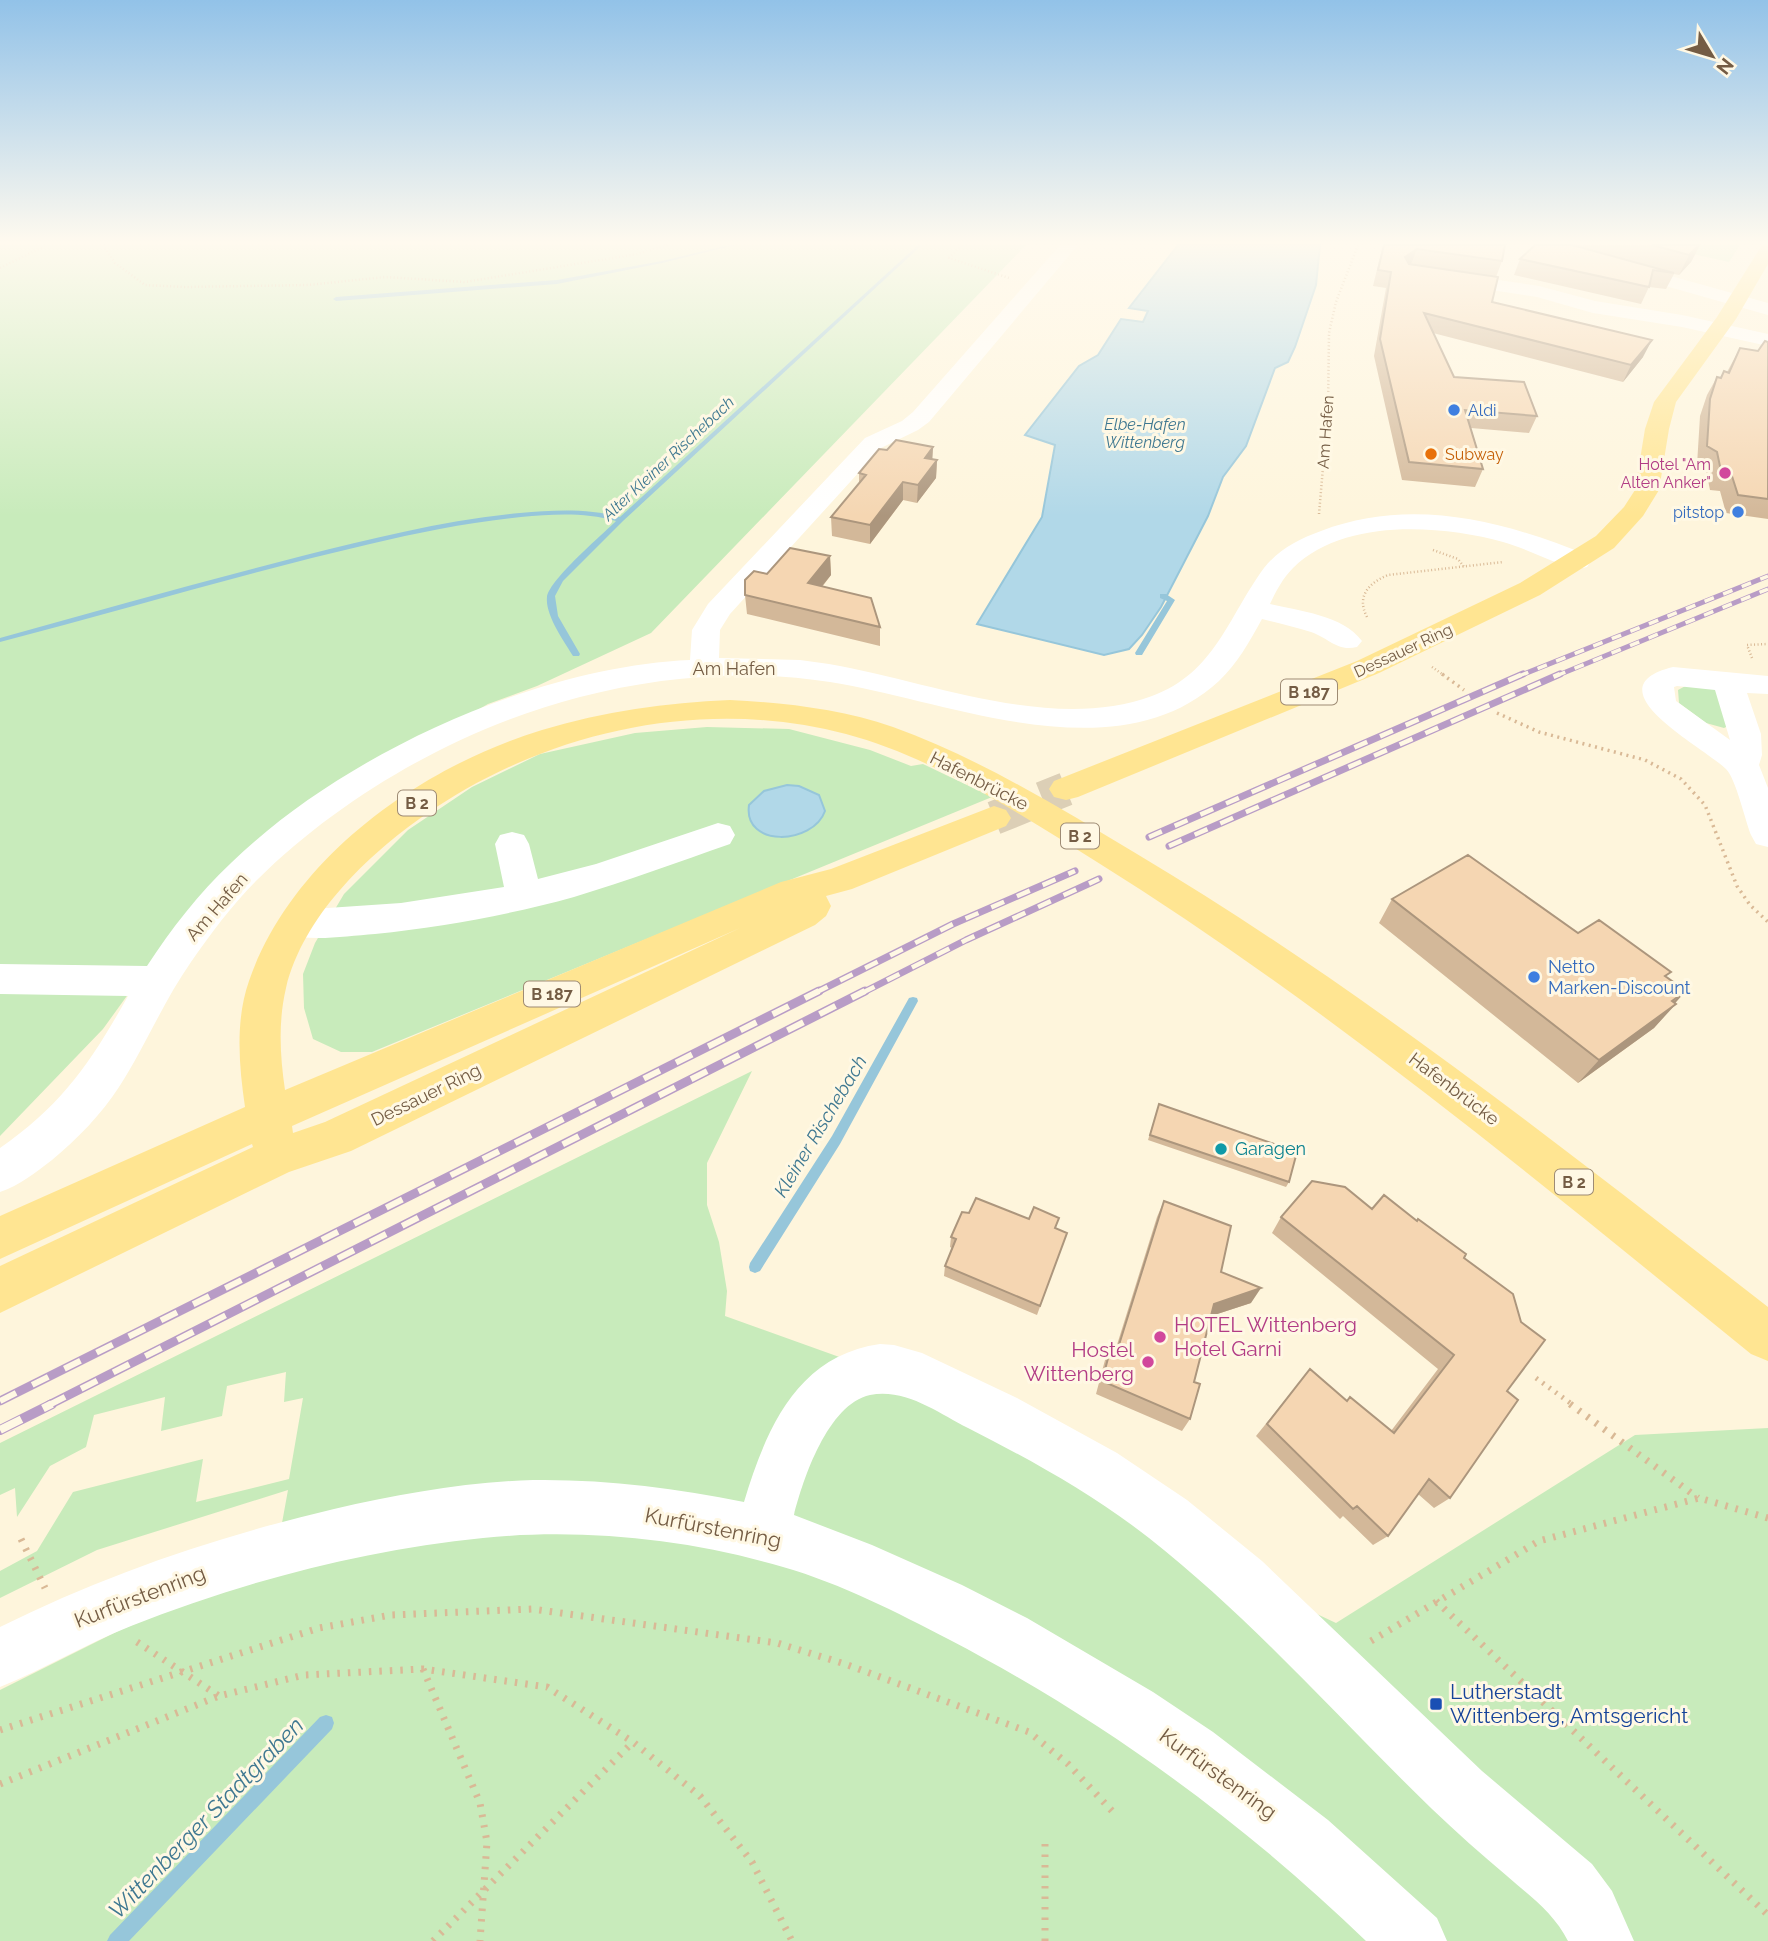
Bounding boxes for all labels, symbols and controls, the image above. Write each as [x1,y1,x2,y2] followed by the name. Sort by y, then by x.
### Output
[1677,21,1747,91] north arrow
[1712,54,1739,79] text: N
[598,392,738,525] water label: Alter Kleiner Rischebach
[1313,395,1338,469] street label: Am Hafen
[1468,401,1497,420] place label: Aldi
[1446,402,1462,418] marker: Aldi
[1104,415,1186,452] water label: Elbe-Hafen Wittenberg
[1445,445,1504,464] place label: Subway
[1423,446,1439,462] marker: Subway
[1620,455,1711,492] place label: Hotel "Am Alten Anker"
[1717,465,1733,481] marker: Hotel "Am Alten Anker"
[1673,503,1724,522] place label: pitstop
[1730,504,1746,520] marker: pitstop
[1351,619,1455,682] street label: Dessauer Ring
[693,658,775,679] street label: Am Hafen
[1281,680,1337,705] road number: B 187
[927,747,1032,814] street label: Hafenbrücke
[398,790,436,816] road number: B 2
[1061,824,1099,848] road number: B 2
[181,868,252,945] street label: Am Hafen
[1548,956,1691,998] place label: Netto Marken-Discount
[1526,969,1542,985] marker: Netto Marken-Discount
[524,982,580,1006] road number: B 187
[1405,1048,1504,1130] street label: Hafenbrücke
[769,1051,871,1201] water label: Kleiner Rischebach
[367,1059,484,1130] street label: Dessauer Ring
[1235,1138,1306,1159] place label: Garagen
[1213,1141,1229,1157] marker: Garagen
[1555,1170,1593,1194] road number: B 2
[1174,1312,1357,1361] place label: HOTEL Wittenberg Hotel Garni
[1152,1329,1168,1345] marker: HOTEL Wittenberg Hotel Garni
[1024,1337,1134,1386] place label: Hostel Wittenberg
[1140,1354,1156,1370] marker: Hostel Wittenberg
[643,1502,783,1553] street label: Kurfürstenring
[71,1560,209,1633] street label: Kurfürstenring
[1450,1679,1688,1728] place label: Lutherstadt Wittenberg, Amtsgericht
[1428,1696,1444,1712] marker: Lutherstadt Wittenberg, Amtsgericht
[102,1712,309,1924] water label: Wittenberger Stadtgraben
[1155,1723,1282,1824] street label: Kurfürstenring

